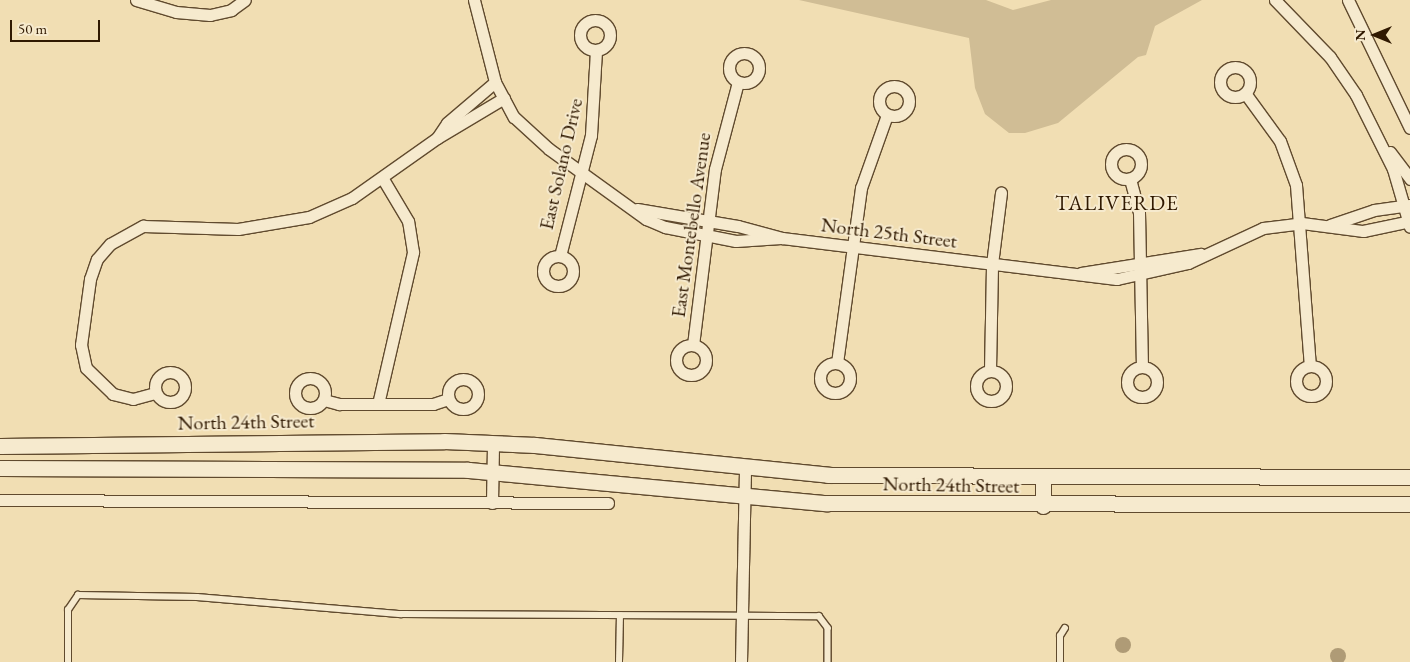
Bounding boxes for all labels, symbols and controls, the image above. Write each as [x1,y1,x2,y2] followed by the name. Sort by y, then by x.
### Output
[12,10,102,42] scale bar
[1350,10,1400,60] north arrow
[18,19,47,38] text: 50 m
[1351,29,1369,41] text: N
[534,96,588,232] street label: East Solano Drive
[666,131,716,319] street label: East Montebello Avenue
[1054,190,1180,216] district label: TALIVERDE
[820,213,958,253] street label: North 25th Street
[177,409,315,435] street label: North 24th Street
[882,472,1020,498] street label: North 24th Street

